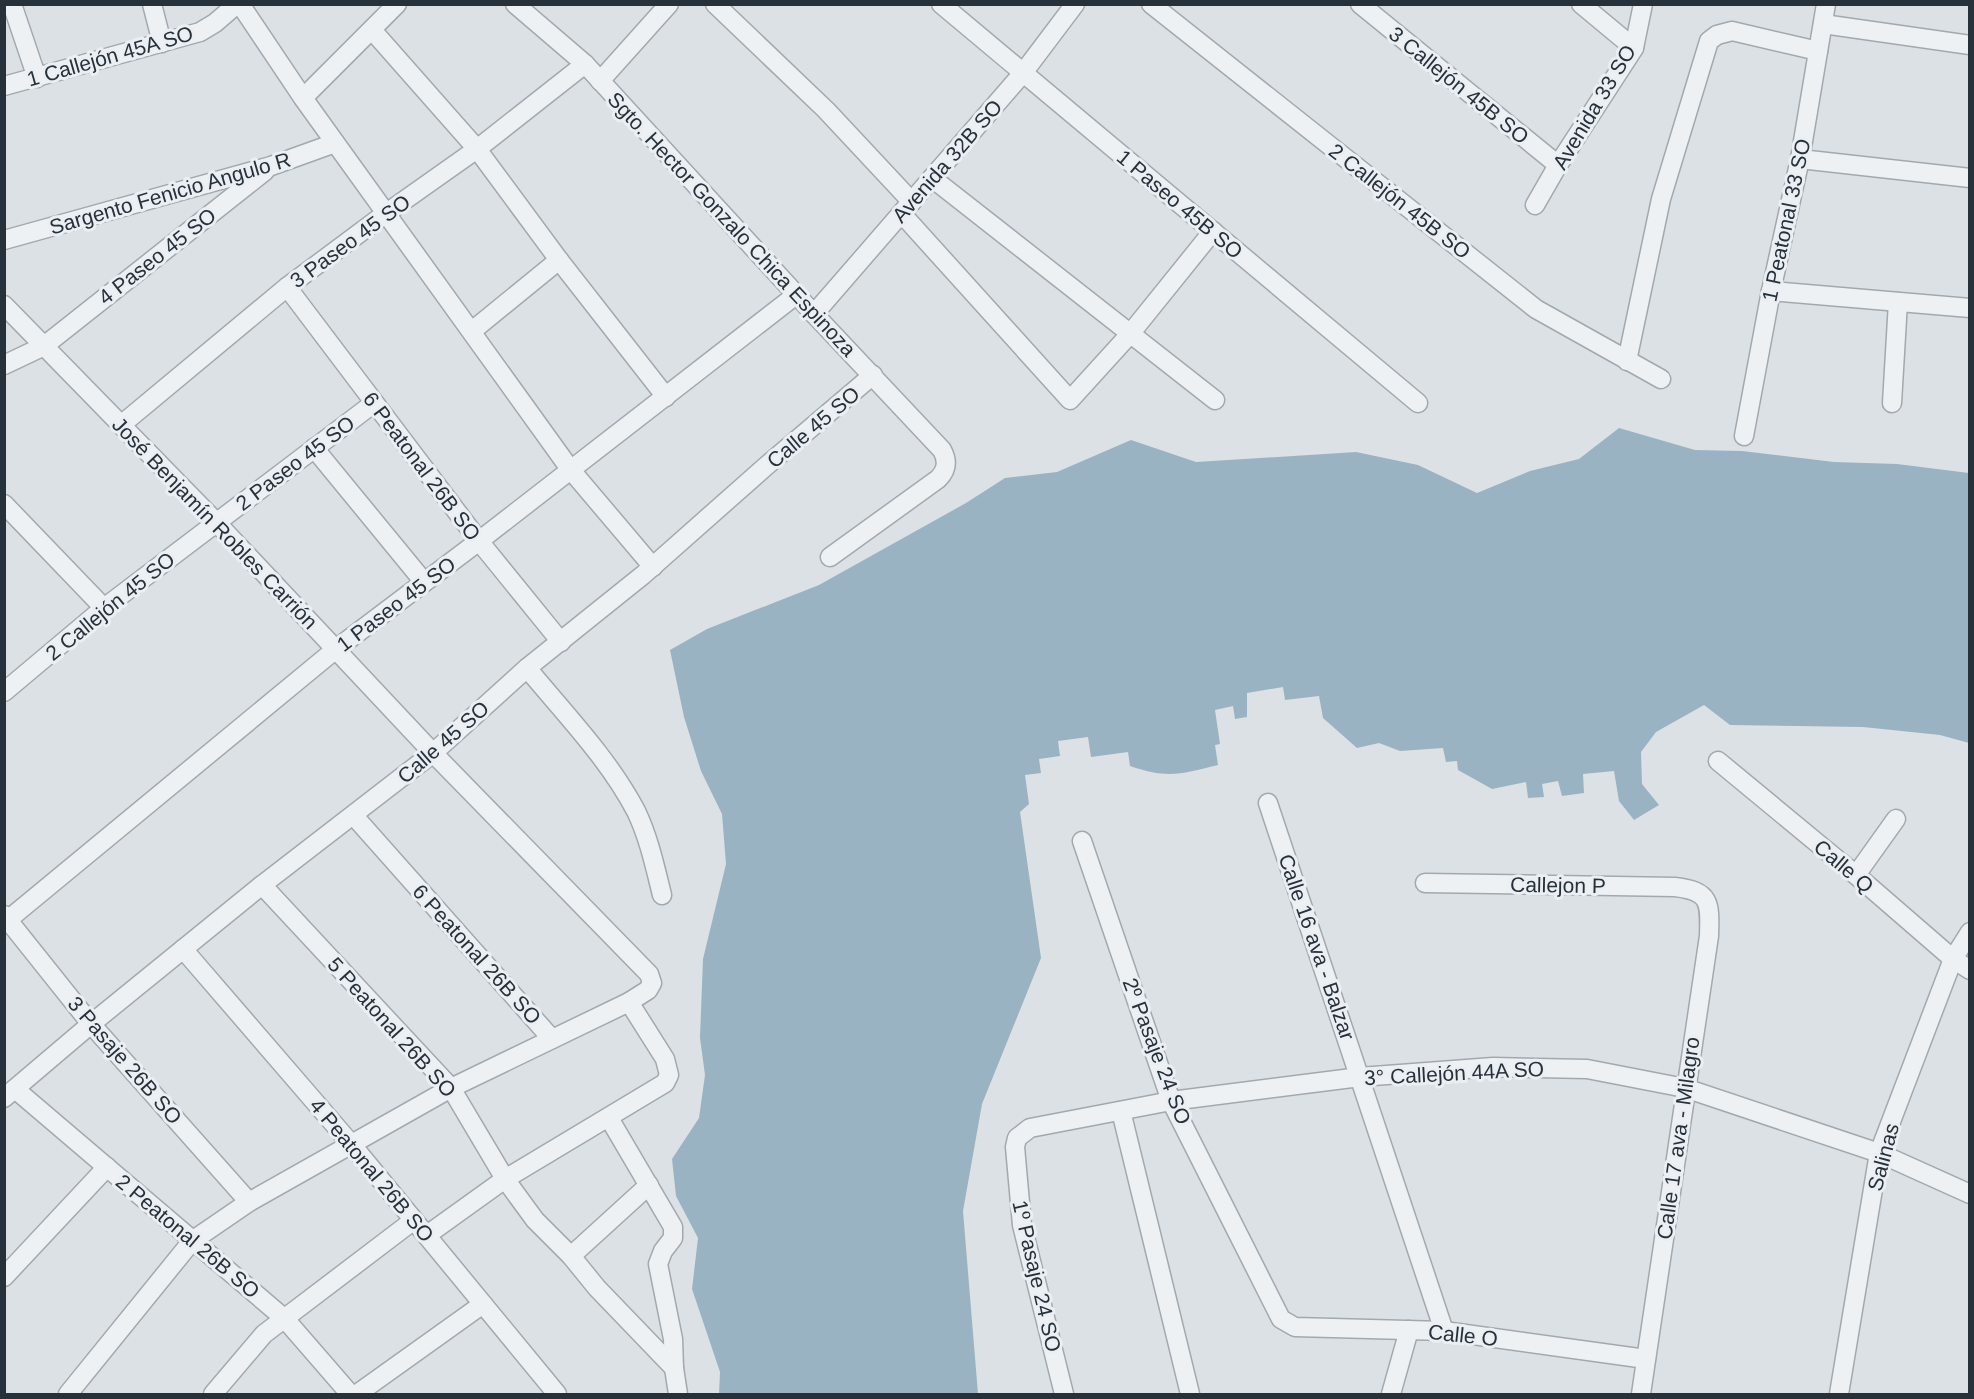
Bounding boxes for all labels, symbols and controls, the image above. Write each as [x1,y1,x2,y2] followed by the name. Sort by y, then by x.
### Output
[24,21,196,91] street label: 1 Callejón 45A SO
[1385,22,1533,148] street label: 3 Callejón 45B SO
[1548,41,1640,173] street label: Avenida 33 SO
[603,87,861,361] street label: Sgto. Hector Gonzalo Chica Espinoza
[888,95,1006,227] street label: Avenida 32B SO
[1758,137,1814,303] street label: 1 Peatonal 33 SO
[1325,139,1475,263] street label: 2 Callejón 45B SO
[1113,145,1247,263] street label: 1 Paseo 45B SO
[47,148,293,238] street label: Sargento Fenicio Angulo R
[286,190,414,292] street label: 3 Paseo 45 SO
[94,203,220,309] street label: 4 Paseo 45 SO
[762,382,864,472] street label: Calle 45 SO
[359,387,485,545] street label: 6 Peatonal 26B SO
[231,411,359,515] street label: 2 Paseo 45 SO
[108,413,322,633] street label: José Benjamín Robles Carrión
[41,547,179,665] street label: 2 Callejón 45 SO
[332,552,460,656] street label: 1 Paseo 45 SO
[393,696,493,788] street label: Calle 45 SO
[1810,835,1878,897] street label: Calle Q
[1274,851,1360,1043] street label: Calle 16 ava - Balzar
[1510,873,1606,897] street label: Callejon P
[408,879,546,1029] street label: 6 Peatonal 26B SO
[323,952,461,1102] street label: 5 Peatonal 26B SO
[1119,975,1195,1127] street label: 2º Pasaje 24 SO
[63,992,187,1128] street label: 3 Pasaje 26B SO
[1652,1035,1704,1241] street label: Calle 17 ava - Milagro
[1364,1057,1544,1089] street label: 3° Callejón 44A SO
[305,1094,439,1246] street label: 4 Peatonal 26B SO
[1863,1121,1903,1193] street label: Salinas
[112,1169,264,1303] street label: 2 Peatonal 26B SO
[1008,1198,1066,1354] street label: 1º Pasaje 24 SO
[1427,1320,1499,1350] street label: Calle O

